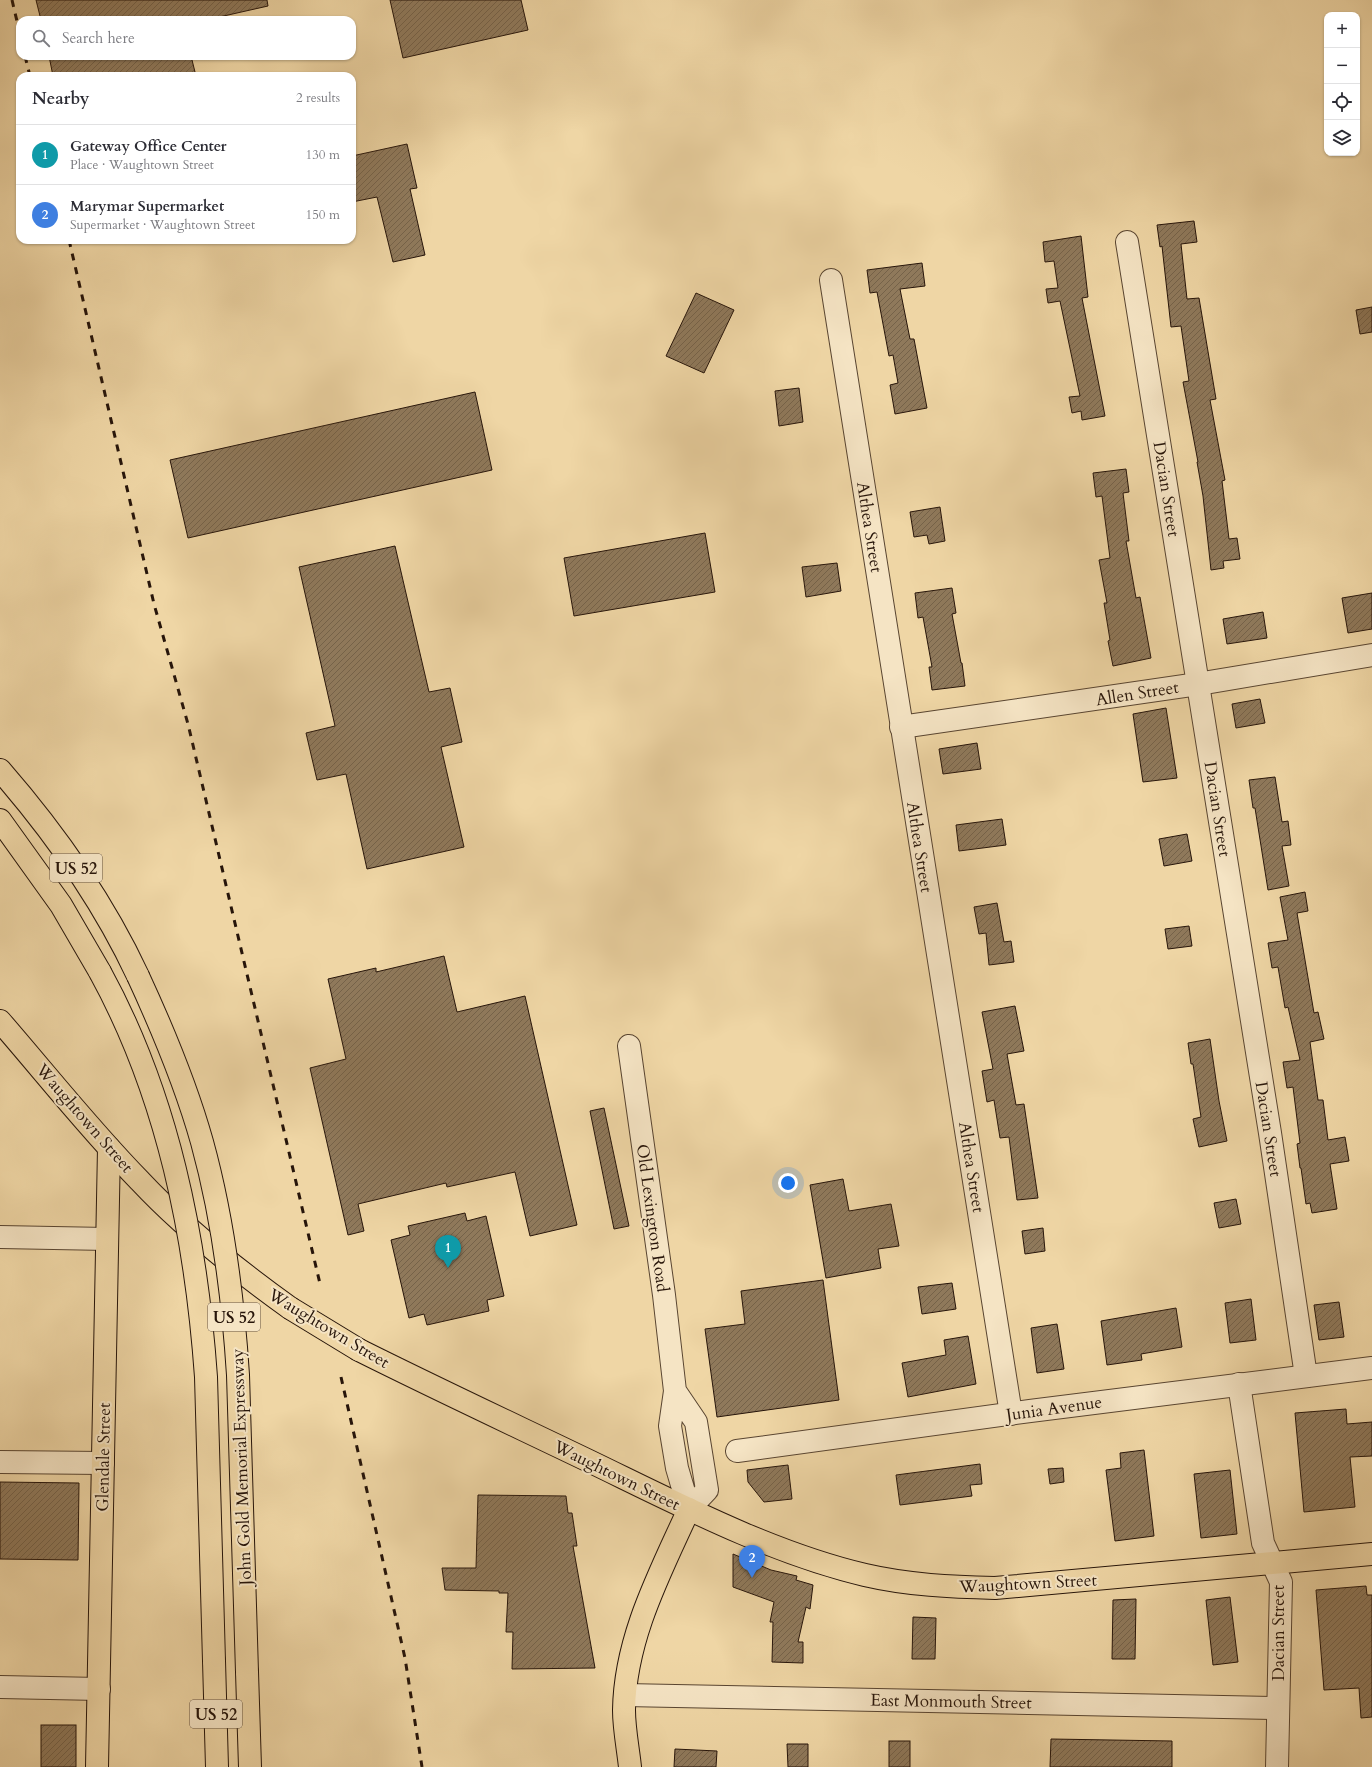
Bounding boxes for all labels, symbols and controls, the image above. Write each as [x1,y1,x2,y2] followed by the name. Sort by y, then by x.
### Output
[1324,12,1360,156] map controls
[1324,12,1360,48] button: +
[16,16,356,60] search box
[30,27,52,49] icon: search
[62,28,135,48] text: Search here
[1324,48,1360,84] button: −
[1324,84,1360,120] button: locate
[32,87,89,110] text: Nearby
[296,89,340,107] text: 2 results
[1324,120,1360,156] button: layers
[70,136,227,156] text: Gateway Office Center
[42,146,48,164] text: 1
[306,146,340,164] text: 130 m
[70,156,214,174] text: Place · Waughtown Street
[70,196,224,216] text: Marymar Supermarket
[42,206,48,224] text: 2
[306,206,340,224] text: 150 m
[70,216,255,234] text: Supermarket · Waughtown Street
[1148,440,1185,539] street label: Dacian Street
[851,480,888,575] street label: Althea Street
[1094,675,1181,711] street label: Allen Street
[1199,760,1236,859] street label: Dacian Street
[901,800,938,895] street label: Althea Street
[50,854,102,882] road number: US 52
[30,1058,139,1178] street label: Waughtown Street
[1250,1080,1287,1179] street label: Dacian Street
[953,1120,990,1215] street label: Althea Street
[631,1143,674,1294] street label: Old Lexington Road
[778,1173,798,1193] your location
[435,1235,461,1268] pin: 1
[263,1283,394,1374] street label: Waughtown Street
[208,1303,260,1331] road number: US 52
[226,1348,257,1589] street label: John Gold Memorial Expressway
[1002,1390,1103,1427] street label: Junia Avenue
[91,1402,116,1512] street label: Glendale Street
[549,1435,684,1516] street label: Waughtown Street
[739,1545,765,1578] pin: 2
[958,1568,1098,1599] street label: Waughtown Street
[1267,1584,1290,1681] street label: Dacian Street
[870,1689,1032,1714] street label: East Monmouth Street
[190,1700,242,1728] road number: US 52

